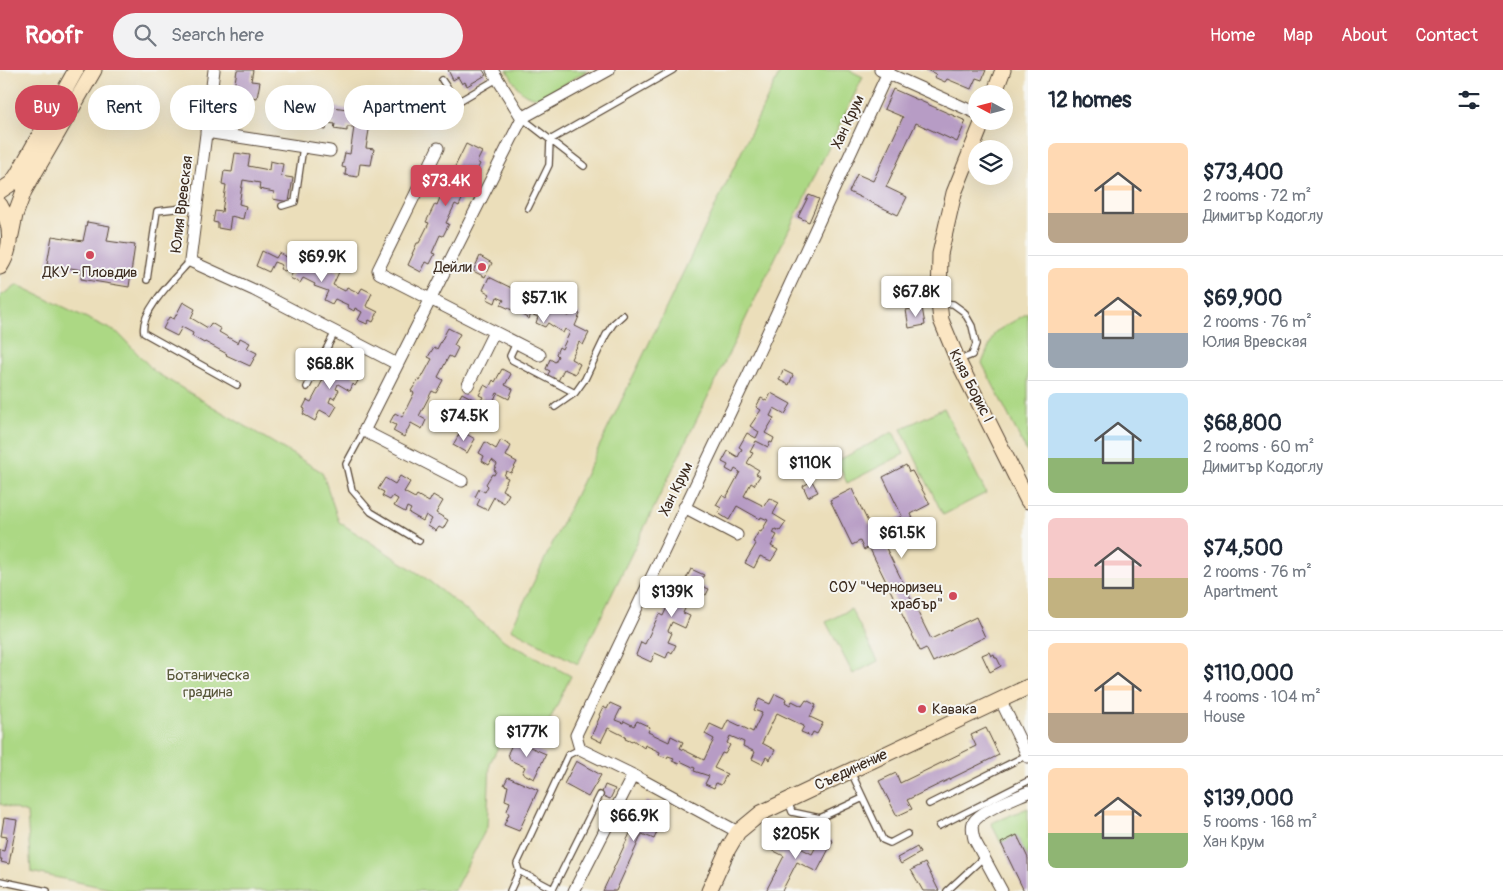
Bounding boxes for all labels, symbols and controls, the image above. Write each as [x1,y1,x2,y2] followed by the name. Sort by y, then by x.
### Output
[113,13,463,58] search box
[25,21,83,50] text: Roofr
[131,21,159,49] icon: search
[171,23,264,47] text: Search here
[1210,24,1255,47] text: Home
[1283,24,1313,47] text: Map
[1341,24,1387,47] text: About
[1415,24,1478,47] text: Contact
[15,85,78,130] chip: Buy
[88,85,160,130] chip: Rent
[170,85,255,130] chip: Filters
[265,85,334,130] chip: New
[344,85,464,130] chip: Apartment
[968,85,1012,130] north arrow
[968,85,1013,185] map controls
[1455,86,1483,114] icon: filters
[1048,87,1131,114] text: 12 homes
[827,92,869,152] street label: Хан Крум
[968,140,1013,185] button: layers
[167,154,197,254] street label: Юлия Вревская
[1203,159,1283,186] text: $73,400
[1088,163,1148,223] icon: home
[405,164,487,207] pin: $73.4K
[422,171,470,191] text: $73.4K
[1203,186,1311,206] text: 2 rooms · 72 m²
[1203,206,1323,226] text: Димитър Кодоглу
[281,240,363,283] pin: $69.9K
[298,247,346,267] text: $69.9K
[84,249,96,261] marker: ДКУ - Пловдив
[433,258,472,277] place label: Дейли
[476,261,488,273] marker: Дейли
[42,263,137,282] place label: ДКУ - Пловдив
[875,276,957,318] pin: $67.8K
[503,282,585,324] pin: $57.1K
[892,282,940,302] text: $67.8K
[1203,285,1282,312] text: $69,900
[521,288,567,308] text: $57.1K
[1088,288,1148,348] icon: home
[1203,312,1312,332] text: 2 rooms · 76 m²
[1203,332,1307,352] text: Юлия Вревская
[944,346,998,426] street label: Княз Борис I
[289,348,371,390] pin: $68.8K
[306,354,354,374] text: $68.8K
[423,400,505,442] pin: $74.5K
[440,406,488,426] text: $74.5K
[1203,410,1282,437] text: $68,800
[1088,413,1148,473] icon: home
[1203,437,1314,457] text: 2 rooms · 60 m²
[775,446,845,489] pin: $110K
[789,453,831,473] text: $110K
[1203,457,1323,477] text: Димитър Кодоглу
[655,459,697,519] street label: Хан Крум
[861,516,943,559] pin: $61.5K
[879,523,925,543] text: $61.5K
[1203,535,1283,562] text: $74,500
[1088,538,1148,598] icon: home
[1203,562,1312,582] text: 2 rooms · 76 m²
[637,576,707,618] pin: $139K
[829,578,943,614] place label: СОУ "Черноризец храбър"
[651,582,693,602] text: $139K
[1203,582,1278,602] text: Apartment
[947,590,959,602] marker: СОУ "Черноризец храбър"
[1203,660,1294,687] text: $110,000
[1088,663,1148,723] icon: home
[166,666,250,702] park label: Ботаническа градина
[1203,687,1321,707] text: 4 rooms · 104 m²
[932,700,977,719] place label: Кавака
[916,703,928,715] marker: Кавака
[1203,707,1245,727] text: House
[492,716,562,758] pin: $177K
[506,722,548,742] text: $177K
[812,745,891,795] street label: Съединение
[1203,785,1294,812] text: $139,000
[1088,788,1148,848] icon: home
[593,800,675,842] pin: $66.9K
[610,806,658,826] text: $66.9K
[1203,812,1317,832] text: 5 rooms · 168 m²
[761,818,831,860] pin: $205K
[773,824,819,844] text: $205K
[1203,832,1265,852] text: Хан Крум

